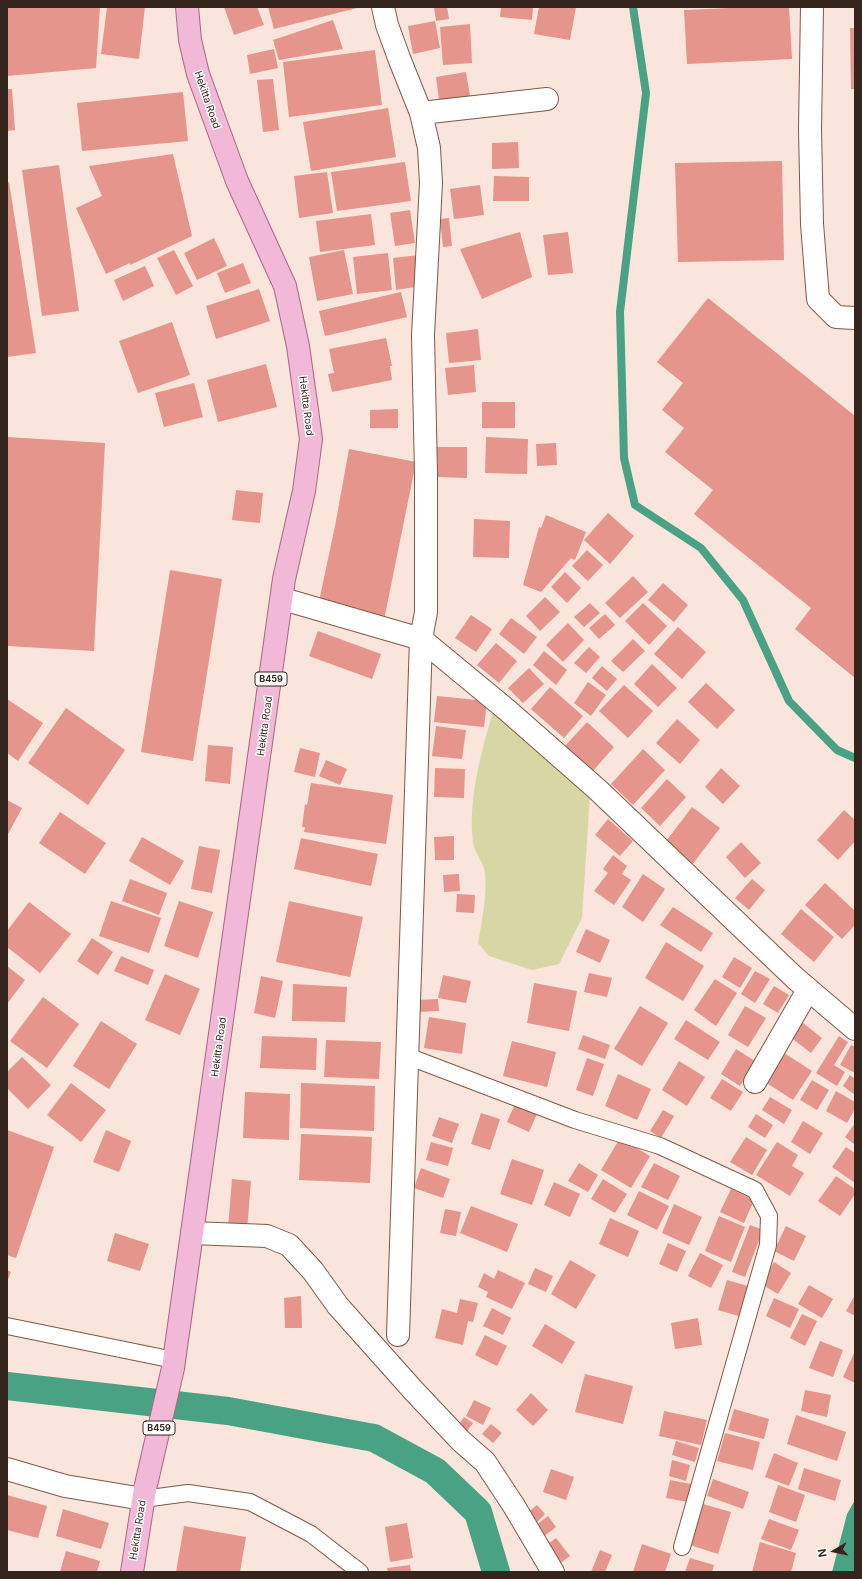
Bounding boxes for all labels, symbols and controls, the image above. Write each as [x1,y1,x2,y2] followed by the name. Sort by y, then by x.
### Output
[192,70,222,130] street label: Hekitta Road
[296,375,316,437] street label: Hekitta Road
[255,672,287,686] road number: B459
[255,695,275,757] street label: Hekitta Road
[209,1016,229,1078] street label: Hekitta Road
[143,1421,175,1435] road number: B459
[127,1499,149,1561] street label: Hekitta Road
[814,1531,854,1571] north arrow
[815,1548,830,1558] text: N

